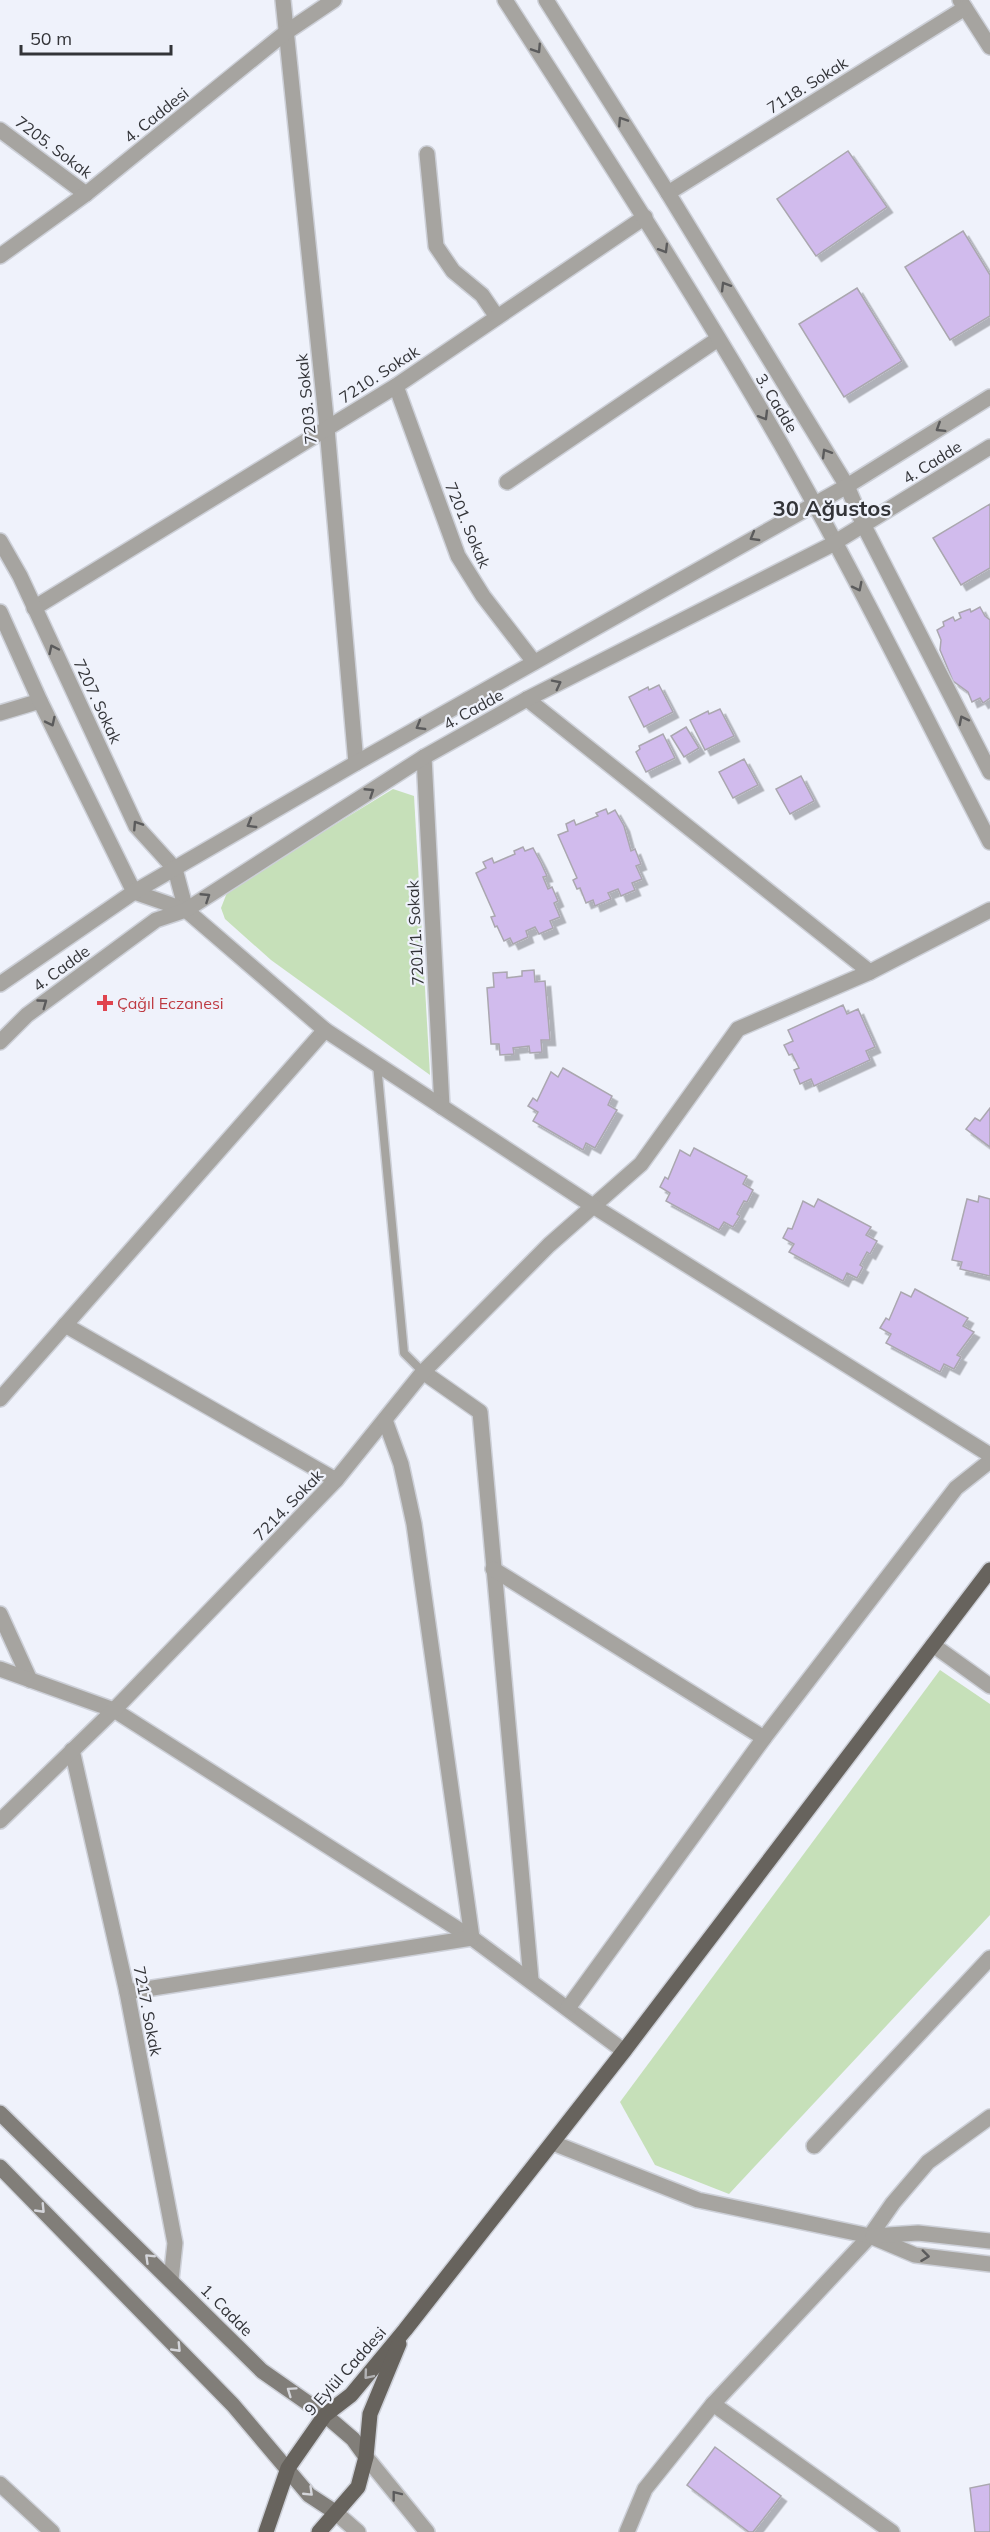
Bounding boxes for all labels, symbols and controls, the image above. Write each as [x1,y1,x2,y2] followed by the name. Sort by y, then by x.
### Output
[21,18,171,56] scale bar
[30,27,72,50] text: 50 m
[529,43,541,53] one-way arrow
[763,52,852,118] street label: 7118. Sokak
[120,83,192,147] street label: 4. Caddesi
[12,112,97,183] street label: 7205. Sokak
[618,117,629,128] one-way arrow
[657,243,668,253] one-way arrow
[721,282,733,292] one-way arrow
[335,340,423,407] street label: 7210. Sokak
[291,352,321,445] street label: 7203. Sokak
[752,370,802,436] street label: 3. Cadde
[757,410,769,420] one-way arrow
[936,420,946,432] one-way arrow
[899,436,965,488] street label: 4. Cadde
[822,449,834,459] one-way arrow
[441,479,495,572] street label: 7201. Sokak
[773,494,891,522] district label: 30 Ağustos
[750,530,760,541] one-way arrow
[851,581,862,592] one-way arrow
[49,644,61,655] one-way arrow
[70,655,127,747] street label: 7207. Sokak
[551,680,561,691] one-way arrow
[439,684,507,734] street label: 4. Cadde
[959,715,971,726] one-way arrow
[43,716,55,727] one-way arrow
[416,719,426,731] one-way arrow
[364,787,374,799] one-way arrow
[247,817,257,828] one-way arrow
[132,821,144,831] one-way arrow
[402,879,428,986] street label: 7201/1. Sokak
[200,893,210,905] one-way arrow
[29,941,93,995] street label: 4. Cadde
[117,993,224,1013] place label: Çağıl Eczanesi
[98,996,112,1010] marker: Çağıl Eczanesi
[37,999,48,1010] one-way arrow
[249,1465,327,1545] street label: 7214. Sokak
[129,1964,167,2058] street label: 7217. Sokak
[34,2202,45,2212] one-way arrow
[920,2249,930,2262] one-way arrow
[145,2255,156,2266] one-way arrow
[197,2280,257,2340] street label: 1. Cadde
[300,2323,390,2419] street label: 9 Eylül Caddesi
[170,2341,181,2352] one-way arrow
[364,2368,375,2379] one-way arrow
[286,2388,297,2399] one-way arrow
[302,2485,312,2496] one-way arrow
[393,2490,404,2501] one-way arrow

